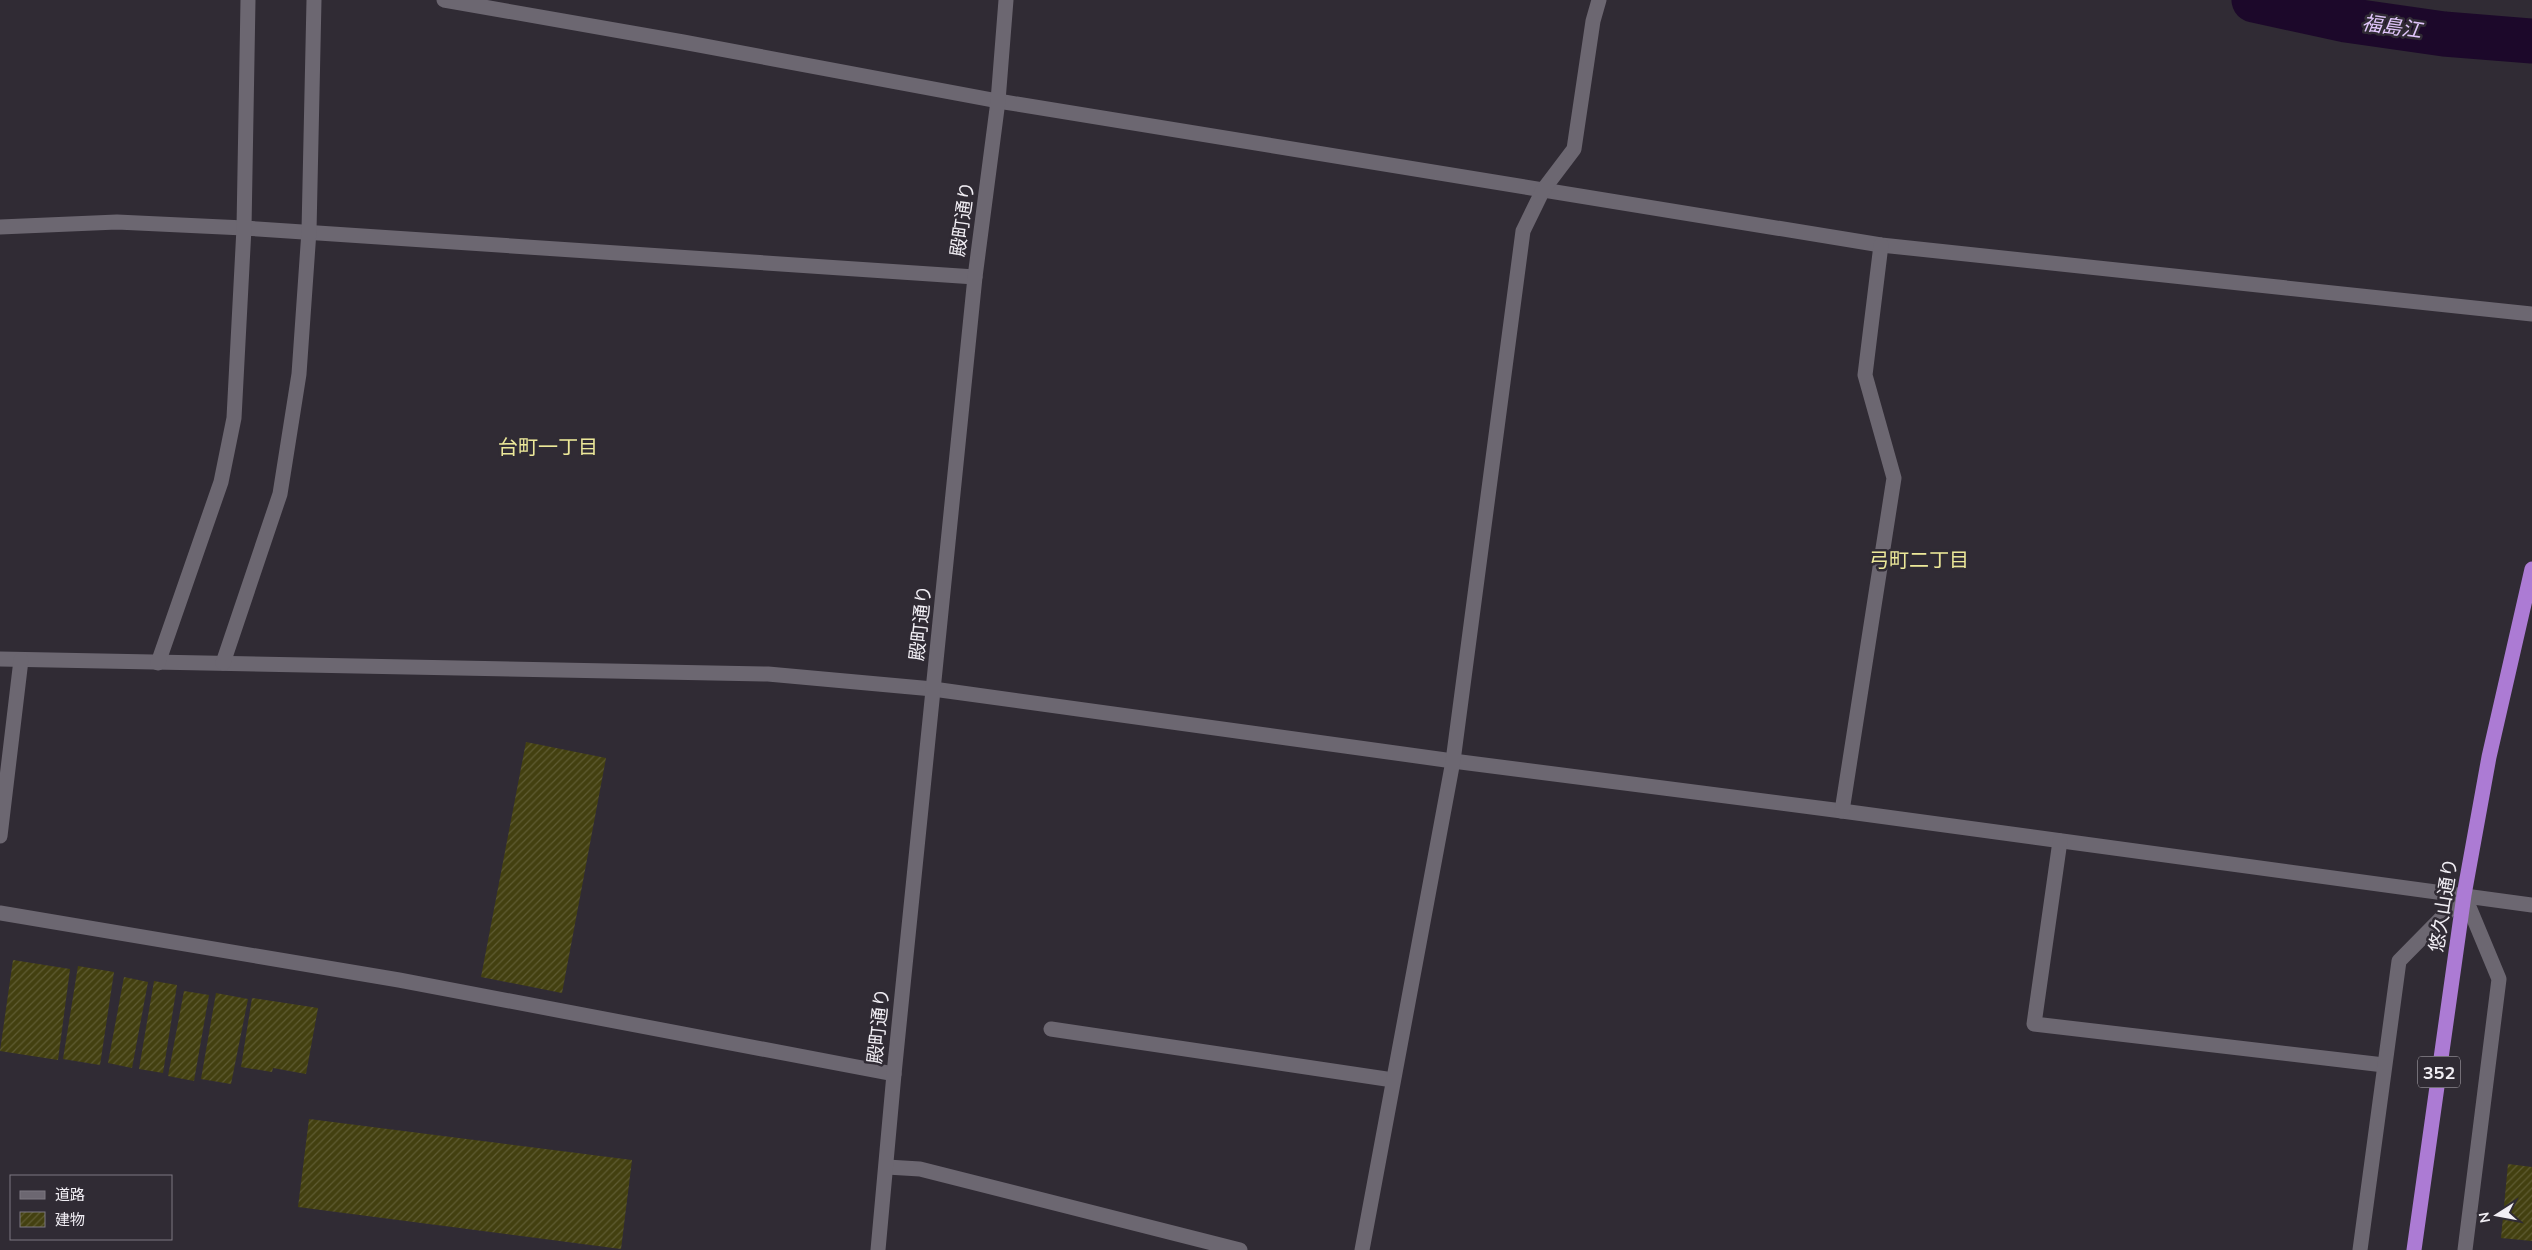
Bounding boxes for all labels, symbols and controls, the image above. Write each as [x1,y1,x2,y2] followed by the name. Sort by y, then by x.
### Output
[2361,9,2425,43] water label: 福島江
[945,180,979,258] street label: 殿町通り
[498,434,598,459] district label: 台町一丁目
[1869,547,1969,572] district label: 弓町二丁目
[904,584,936,662] street label: 殿町通り
[2424,856,2462,954] street label: 悠久山通り
[862,987,894,1065] street label: 殿町通り
[2418,1056,2460,1088] road number: 352
[10,1175,172,1240] legend
[55,1185,85,1204] text: 道路
[2472,1190,2522,1240] north arrow
[55,1210,85,1229] text: 建物
[2474,1211,2494,1224] text: N

